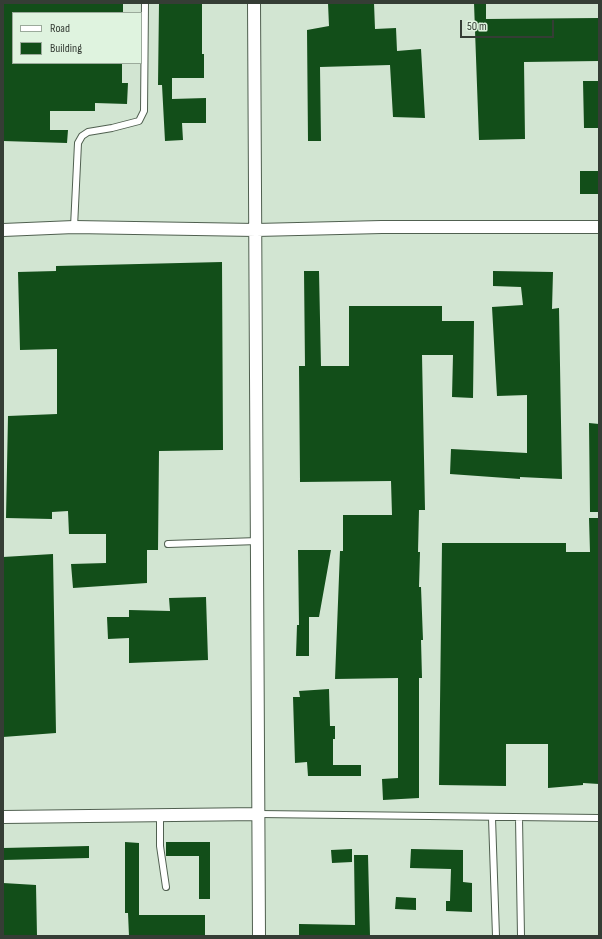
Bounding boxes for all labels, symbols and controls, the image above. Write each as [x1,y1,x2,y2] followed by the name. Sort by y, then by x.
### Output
[12,12,142,64] legend
[462,12,556,38] scale bar
[467,19,487,34] text: 50 m
[50,21,70,36] text: Road
[50,41,82,56] text: Building

